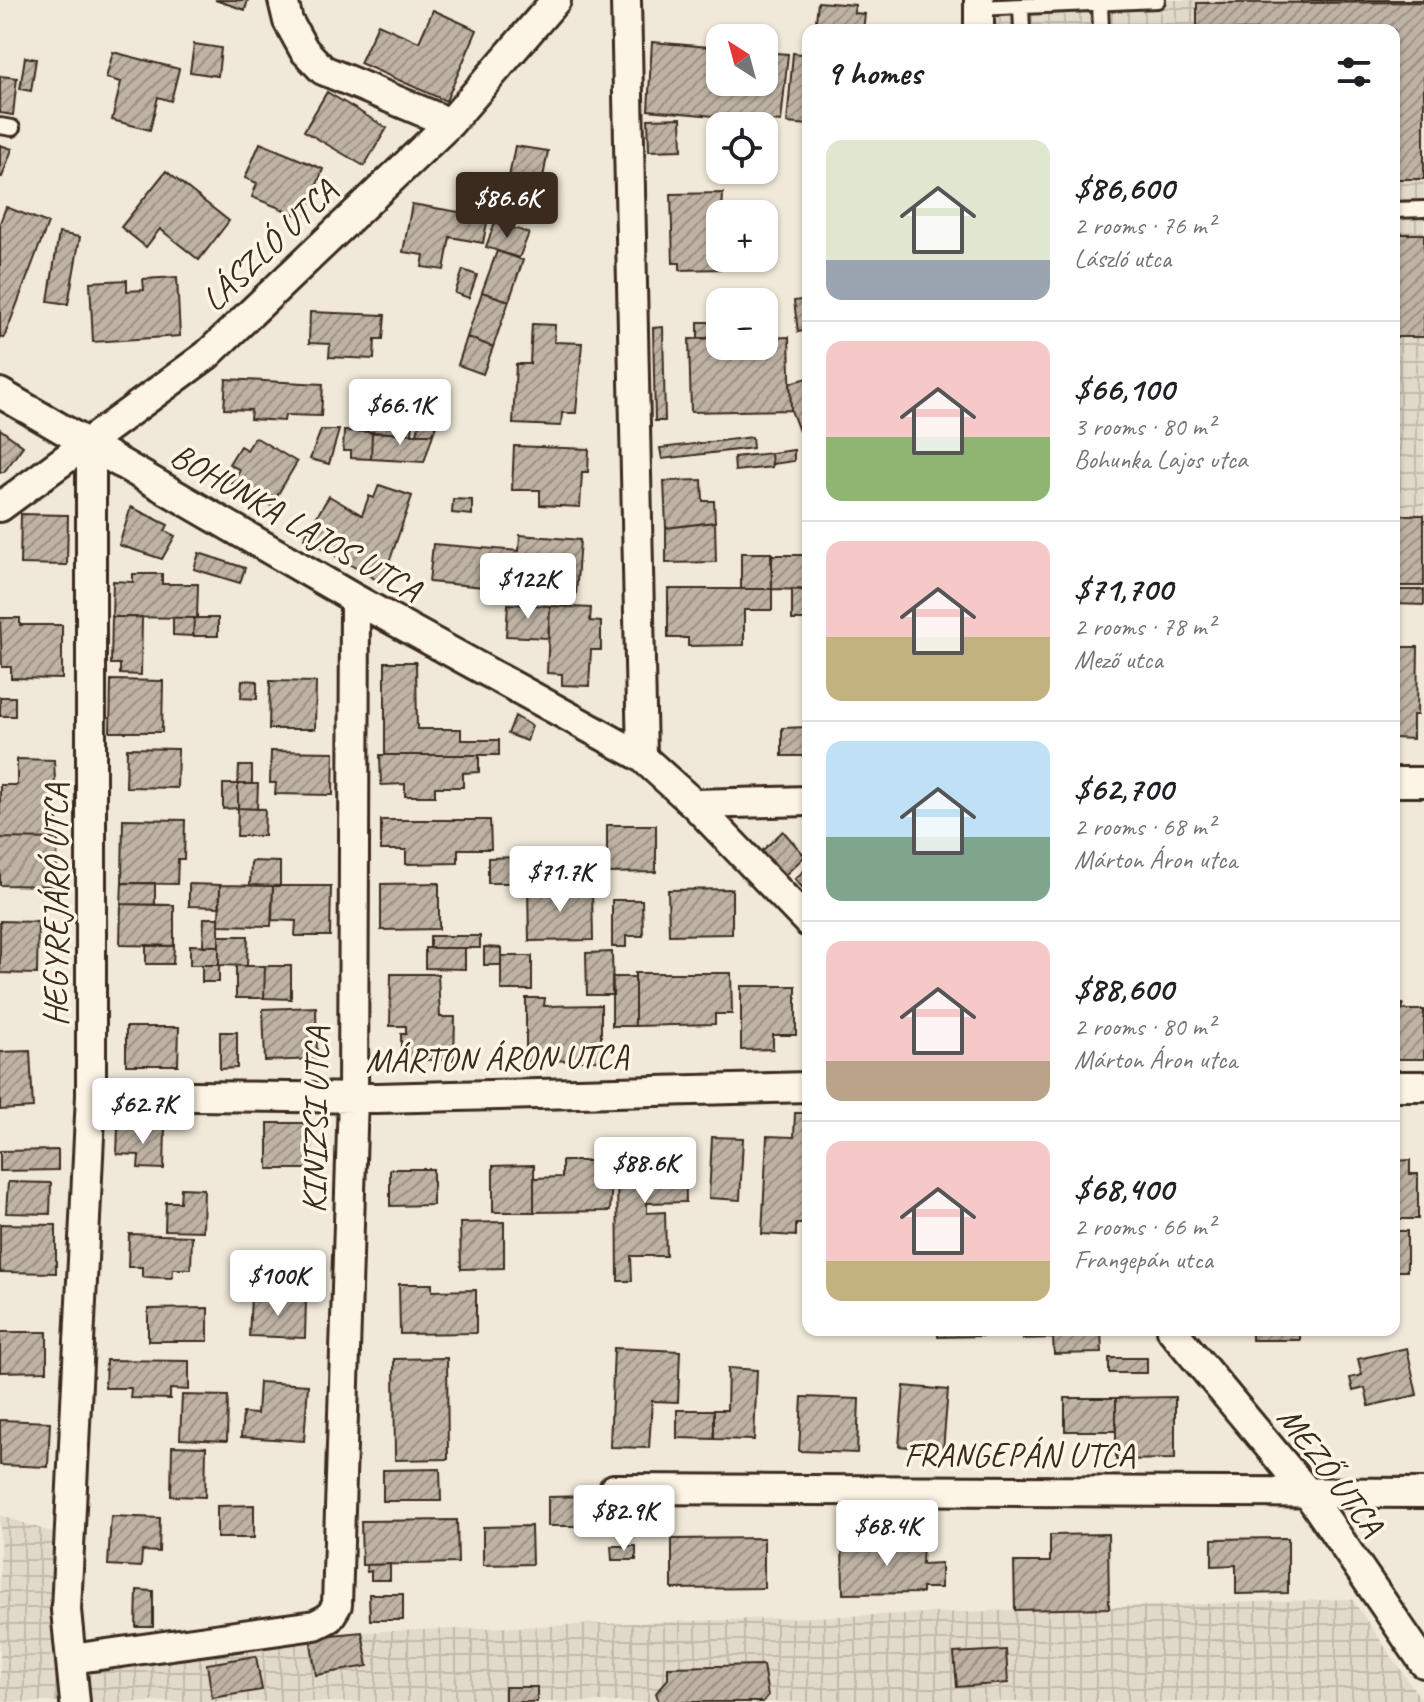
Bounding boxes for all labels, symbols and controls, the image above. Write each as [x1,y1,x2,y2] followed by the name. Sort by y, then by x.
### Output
[706,24,778,96] north arrow
[706,24,778,360] map controls
[1332,50,1376,94] icon: filters
[826,51,922,94] text: 9 homes
[706,112,778,184] button: locate
[1074,166,1174,209] text: $86,600
[192,169,346,320] street label: LÁSZLÓ UTCA
[442,172,572,240] pin: $86.6K
[890,172,986,268] icon: home
[474,181,540,214] text: $86.6K
[706,200,778,272] button: +
[1074,209,1215,242] text: 2 rooms · 76 m²
[1074,242,1171,275] text: László utca
[706,288,778,360] button: −
[1074,367,1174,410] text: $66,100
[890,373,986,469] icon: home
[335,379,465,447] pin: $66.1K
[367,388,433,421] text: $66.1K
[1074,410,1215,443] text: 3 rooms · 80 m²
[163,433,430,612] street label: BOHUNKA LAJOS UTCA
[1074,443,1247,476] text: Bohunka Lajos utca
[472,553,584,621] pin: $122K
[498,562,558,595] text: $122K
[1074,567,1172,610] text: $71,700
[890,573,986,669] icon: home
[1074,610,1215,643] text: 2 rooms · 78 m²
[1074,643,1163,676] text: Mező utca
[1074,767,1173,810] text: $62,700
[890,773,986,869] icon: home
[34,783,77,1026] street label: HEGYREJÁRÓ UTCA
[1074,810,1215,843] text: 2 rooms · 68 m²
[1074,843,1237,876] text: Márton Áron utca
[495,846,625,914] pin: $71.7K
[528,855,592,888] text: $71.7K
[1074,967,1173,1010] text: $88,600
[890,973,986,1069] icon: home
[1074,1010,1215,1043] text: 2 rooms · 80 m²
[292,1026,338,1213] street label: KINIZSI UTCA
[365,1034,630,1082] street label: MÁRTON ÁRON UTCA
[1074,1043,1237,1076] text: Márton Áron utca
[78,1078,208,1146] pin: $62.7K
[110,1087,176,1120] text: $62.7K
[580,1137,710,1205] pin: $88.6K
[612,1146,678,1179] text: $88.6K
[1074,1167,1173,1210] text: $68,400
[890,1173,986,1269] icon: home
[1074,1210,1215,1243] text: 2 rooms · 66 m²
[1074,1243,1213,1276] text: Frangepán utca
[222,1250,334,1318] pin: $100K
[248,1259,308,1292] text: $100K
[1268,1398,1394,1545] street label: MEZŐ UTCA
[904,1433,1135,1476] street label: FRANGEPÁN UTCA
[559,1485,689,1553] pin: $82.9K
[592,1494,656,1527] text: $82.9K
[822,1500,952,1568] pin: $68.4K
[854,1509,920,1542] text: $68.4K

